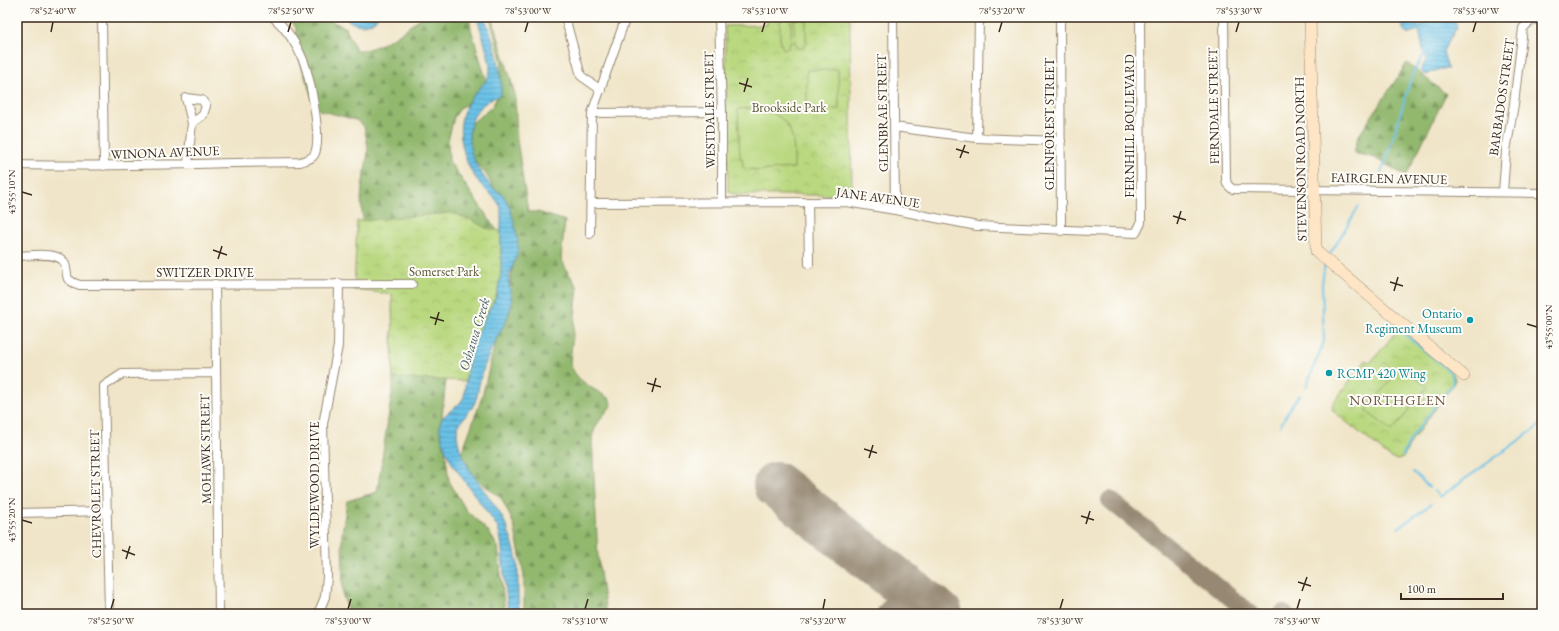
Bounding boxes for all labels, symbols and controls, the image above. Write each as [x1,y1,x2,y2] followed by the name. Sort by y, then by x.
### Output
[30,4,77,17] text: 78°52'40"W
[268,4,315,17] text: 78°52'50"W
[505,4,552,17] text: 78°53'00"W
[742,4,789,17] text: 78°53'10"W
[979,4,1026,17] text: 78°53'20"W
[1216,4,1263,17] text: 78°53'30"W
[1453,4,1500,17] text: 78°53'40"W
[1485,37,1518,157] street label: BARBADOS STREET
[1204,47,1223,165] street label: FERNDALE STREET
[700,51,719,169] street label: WESTDALE STREET
[873,53,892,172] street label: GLENBRAE STREET
[1121,54,1138,198] street label: FERNHILL BOULEVARD
[1041,57,1058,190] street label: GLENFOREST STREET
[1291,76,1310,242] street label: STEVENSON ROAD NORTH
[752,99,827,116] park label: Brookside Park
[110,142,220,163] street label: WINONA AVENUE
[5,169,18,214] text: 43°55'10"N
[1331,169,1447,188] street label: FAIRGLEN AVENUE
[834,183,921,212] street label: JANE AVENUE
[409,263,480,280] park label: Somerset Park
[156,264,254,281] street label: SWITZER DRIVE
[454,295,494,373] water label: Oshawa Creek
[1542,304,1555,349] text: 43°55'00"N
[1365,305,1462,337] place label: Ontario Regiment Museum
[1465,315,1475,325] marker: Ontario Regiment Museum
[1337,365,1426,382] place label: RCMP 420 Wing
[1324,368,1334,378] marker: RCMP 420 Wing
[1349,391,1447,409] district label: NORTHGLEN
[196,394,215,504] street label: MOHAWK STREET
[306,421,323,549] street label: WYLDEWOOD DRIVE
[86,429,105,558] street label: CHEVROLET STREET
[5,497,18,542] text: 43°55'20"N
[1401,575,1503,601] scale bar
[1407,581,1437,597] text: 100 m
[88,614,135,627] text: 78°52'50"W
[325,614,372,627] text: 78°53'00"W
[562,614,609,627] text: 78°53'10"W
[800,614,847,627] text: 78°53'20"W
[1037,614,1084,627] text: 78°53'30"W
[1274,614,1321,627] text: 78°53'40"W

